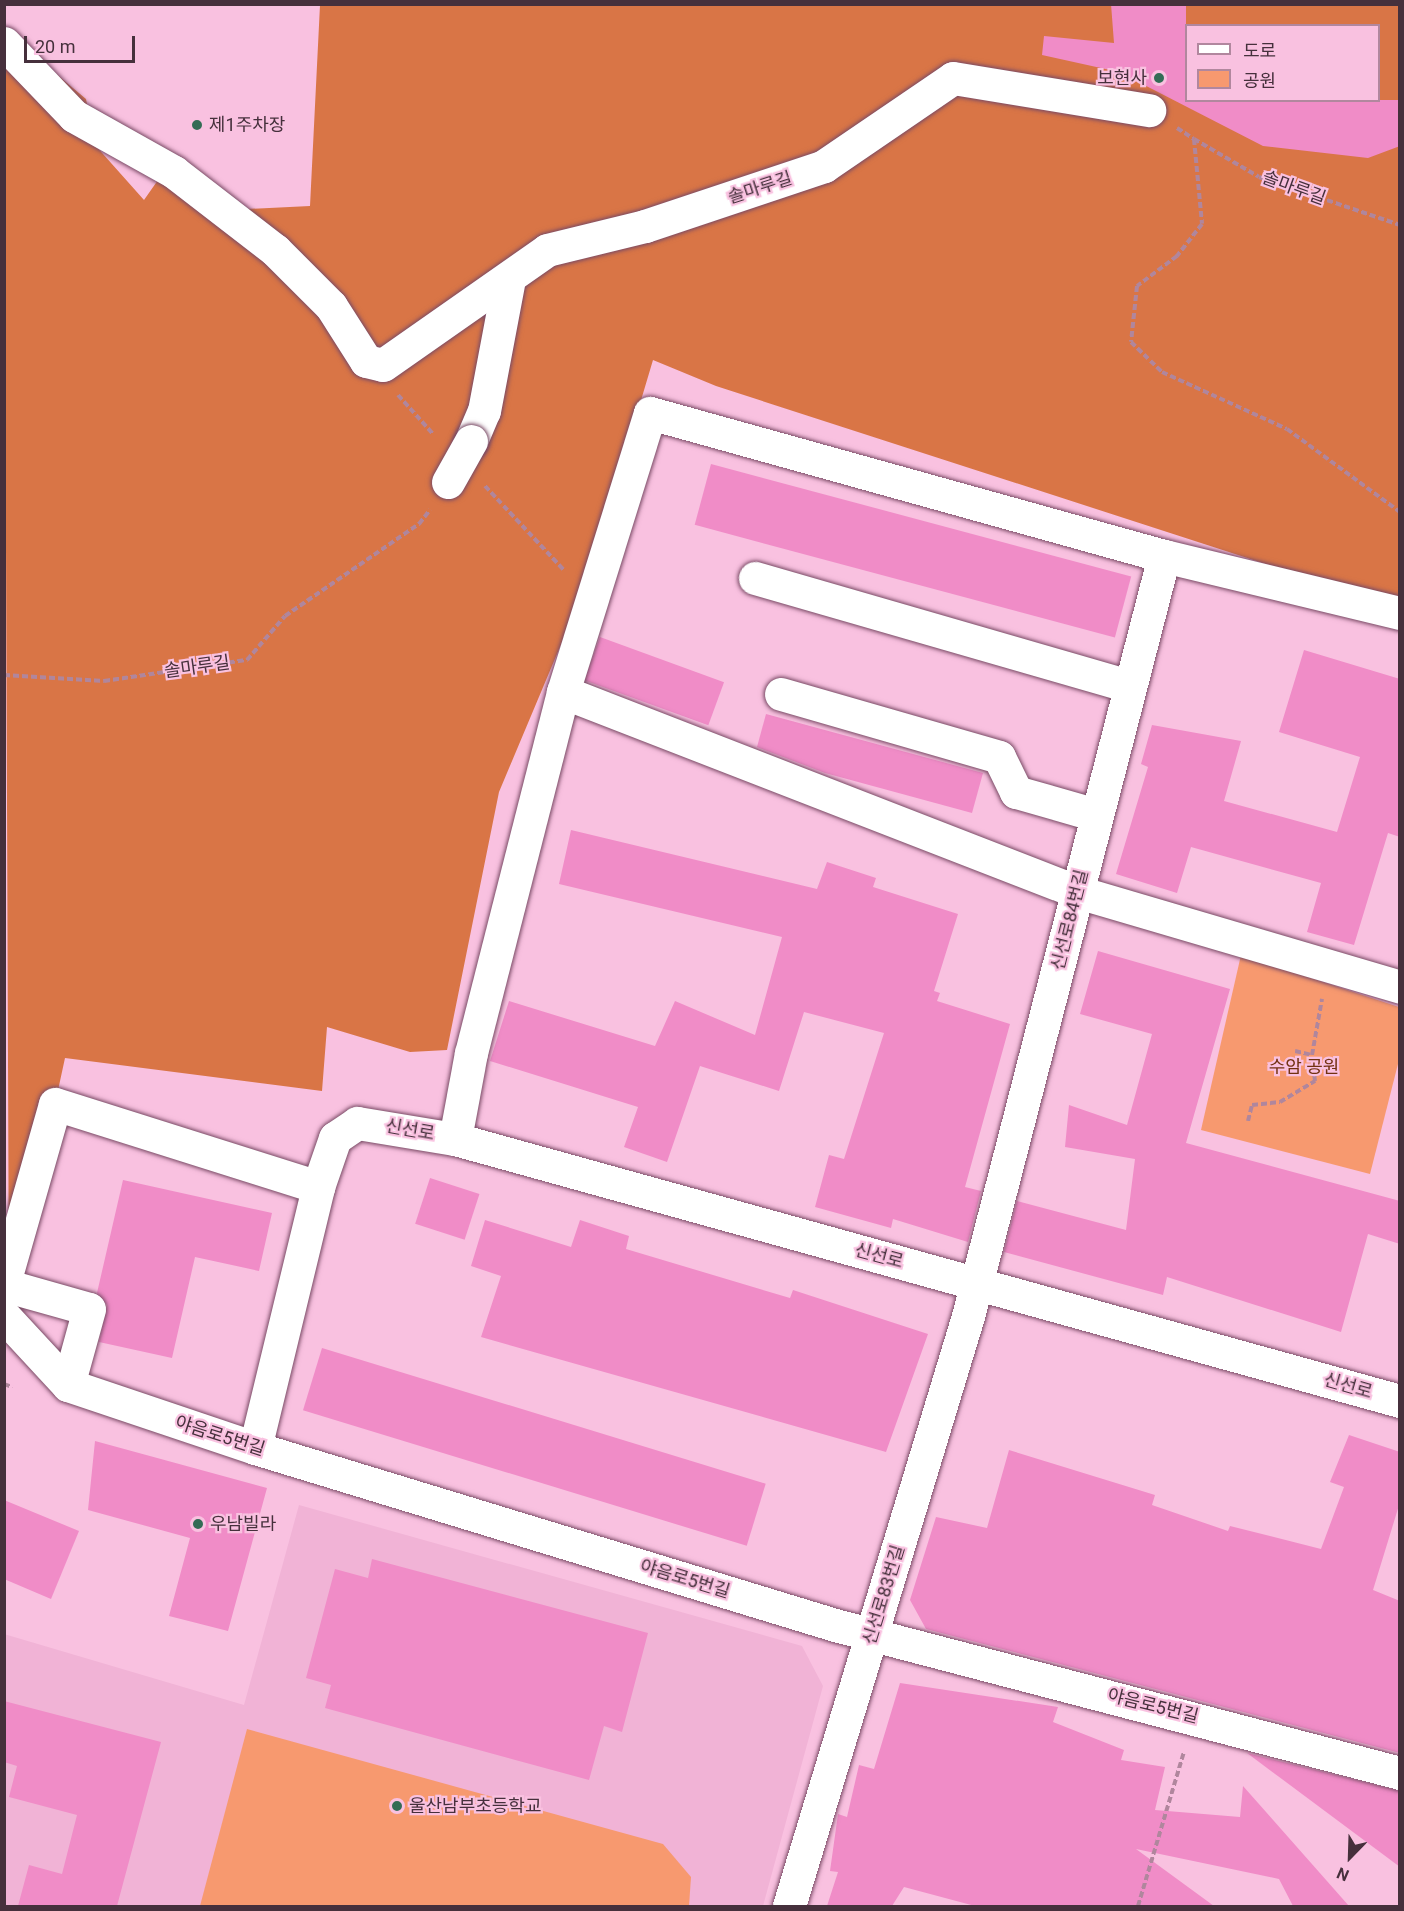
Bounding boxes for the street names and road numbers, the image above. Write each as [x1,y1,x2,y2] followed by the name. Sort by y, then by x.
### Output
[725,167,795,209] street label: 솔마루길
[1259,167,1329,209] street label: 솔마루길
[163,652,231,682] street label: 솔마루길
[1047,867,1093,973] street label: 신선로84번길
[384,1115,436,1145] street label: 신선로
[852,1239,906,1273] street label: 신선로
[1321,1369,1375,1403] street label: 신선로
[172,1411,268,1461] street label: 야음로5번길
[859,1543,909,1647] street label: 신선로83번길
[637,1555,733,1603] street label: 야음로5번길
[1105,1684,1201,1728] street label: 야음로5번길

